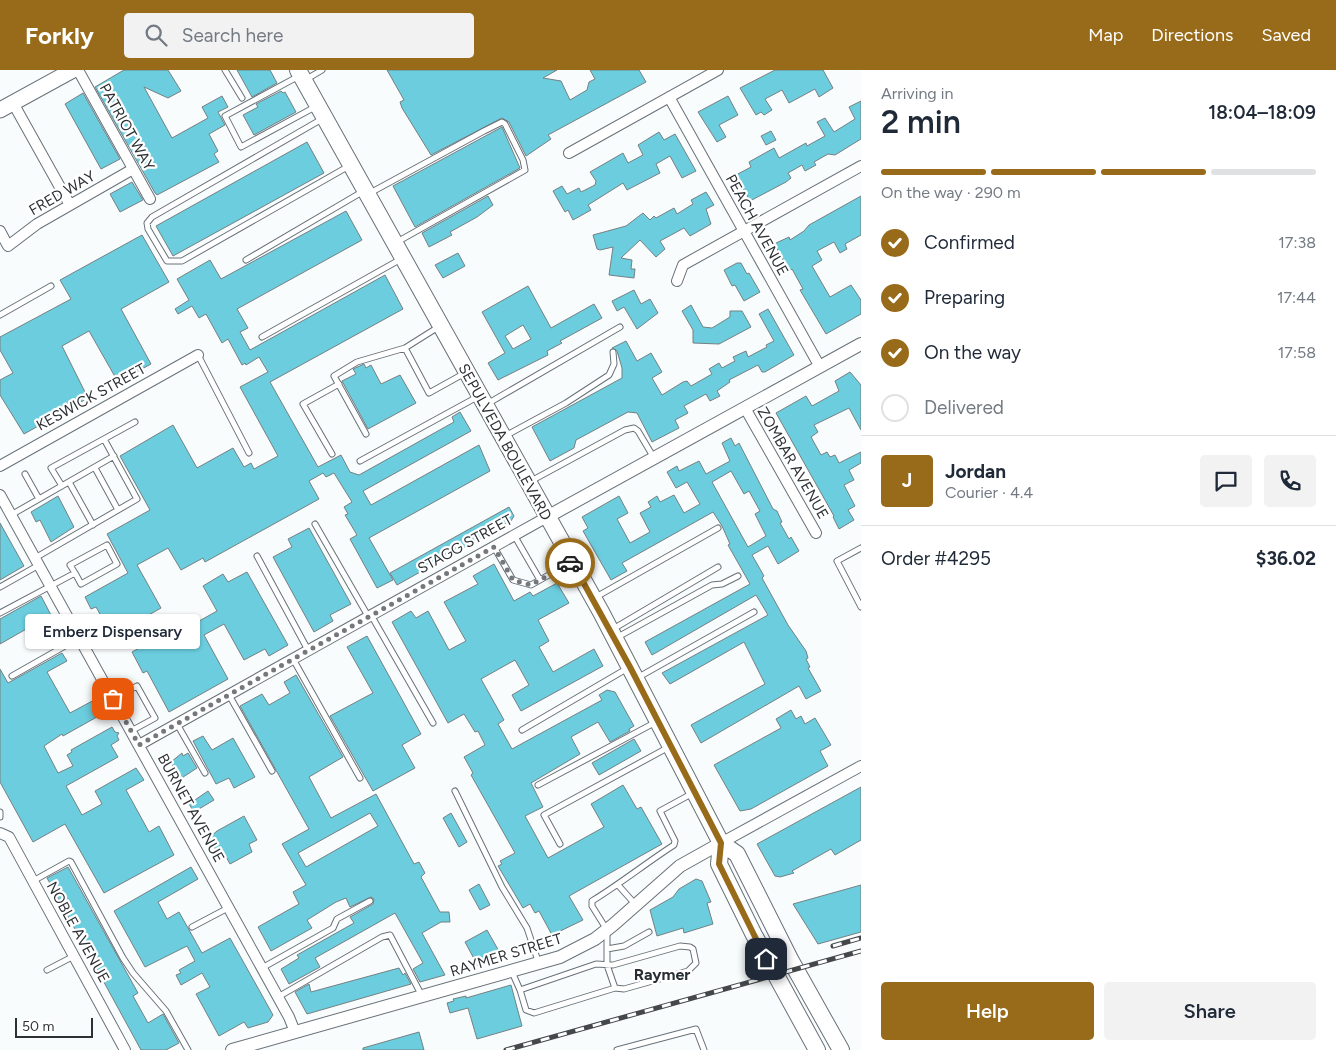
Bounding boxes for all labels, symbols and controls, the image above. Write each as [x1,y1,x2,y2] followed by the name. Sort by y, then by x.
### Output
[124,13,474,58] search box
[25,21,94,50] text: Forkly
[142,21,170,49] icon: search
[182,24,283,47] text: Search here
[1088,24,1123,46] text: Map
[1151,24,1233,46] text: Directions
[1261,24,1311,46] text: Saved
[96,80,158,174] street label: PATRIOT WAY
[881,84,953,103] text: Arriving in
[1208,101,1316,124] text: 18:04–18:09
[881,103,961,141] text: 2 min
[26,167,98,219] street label: FRED WAY
[722,171,792,279] street label: PEACH AVENUE
[881,183,1021,202] text: On the way · 290 m
[881,229,909,257] icon: check
[924,231,1015,254] text: Confirmed
[1278,233,1316,252] text: 17:38
[881,284,909,312] icon: check
[924,286,1005,309] text: Preparing
[1277,288,1316,307] text: 17:44
[881,339,909,367] icon: check
[924,341,1021,364] text: On the way
[1278,343,1316,362] text: 17:58
[33,359,149,435] street label: KESWICK STREET
[454,361,556,523] street label: SEPULVEDA BOULEVARD
[924,396,1004,419] text: Delivered
[754,404,832,522] street label: ZOMBAR AVENUE
[1200,455,1252,507] button: chat
[1264,455,1316,507] button: phone
[945,460,1006,483] text: Jordan
[902,469,912,492] text: J
[945,483,1033,502] text: Courier · 4.4
[414,510,516,577] street label: STAGG STREET
[545,538,595,588] courier
[881,547,991,570] text: Order #4295
[1256,547,1316,570] text: $36.02
[556,549,584,577] icon: car
[26,614,200,649] callout: Emberz Dispensary
[43,622,182,641] text: Emberz Dispensary
[92,678,134,720] pin
[99,685,127,713] icon: bag
[154,750,228,866] street label: BURNET AVENUE
[43,878,113,986] street label: NOBLE AVENUE
[448,929,565,981] street label: RAYMER STREET
[745,938,787,980] pin
[752,945,780,973] icon: home
[634,965,690,984] district label: Raymer
[881,982,1094,1040] button: Help
[1104,982,1316,1040] button: Share
[15,1015,92,1038] scale bar
[22,1018,54,1035] text: 50 m

